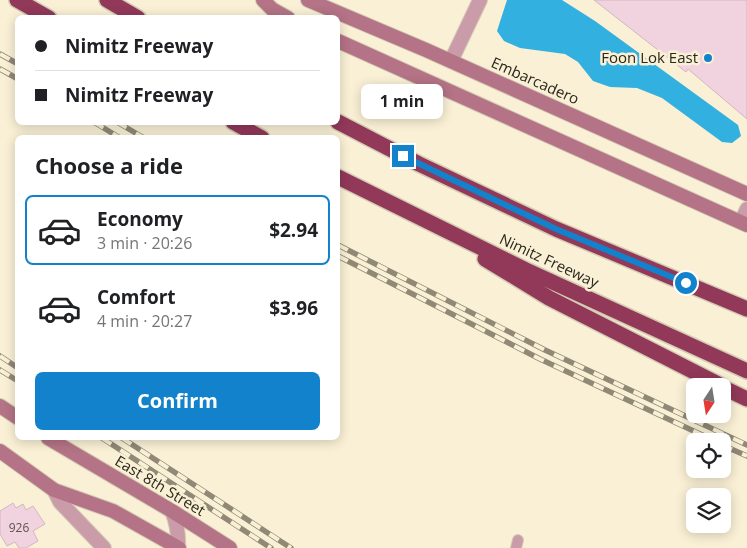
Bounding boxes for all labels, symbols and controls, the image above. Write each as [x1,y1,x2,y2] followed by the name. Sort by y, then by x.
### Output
[65,33,213,59] text: Nimitz Freeway
[601,47,698,67] place label: Foon Lok East
[488,52,582,108] street label: Embarcadero
[702,52,714,64] marker: Foon Lok East
[65,82,213,108] text: Nimitz Freeway
[362,84,444,118] callout: 1 min
[380,90,424,112] text: 1 min
[392,145,414,167] route end
[35,150,183,180] text: Choose a ride
[97,206,183,232] text: Economy
[37,208,82,253] icon: car
[269,217,318,243] text: $2.94
[497,228,603,292] street label: Nimitz Freeway
[97,232,192,254] text: 3 min · 20:26
[675,272,697,294] route start
[97,284,176,310] text: Comfort
[37,286,82,331] icon: car
[269,295,318,321] text: $3.96
[97,310,192,332] text: 4 min · 20:27
[35,372,320,430] button: Confirm
[686,378,731,422] north arrow
[686,378,731,533] map controls
[686,433,731,478] button: locate
[112,450,209,520] street label: East 8th Street
[686,488,731,533] button: layers
[9,519,29,536] house number: 926

